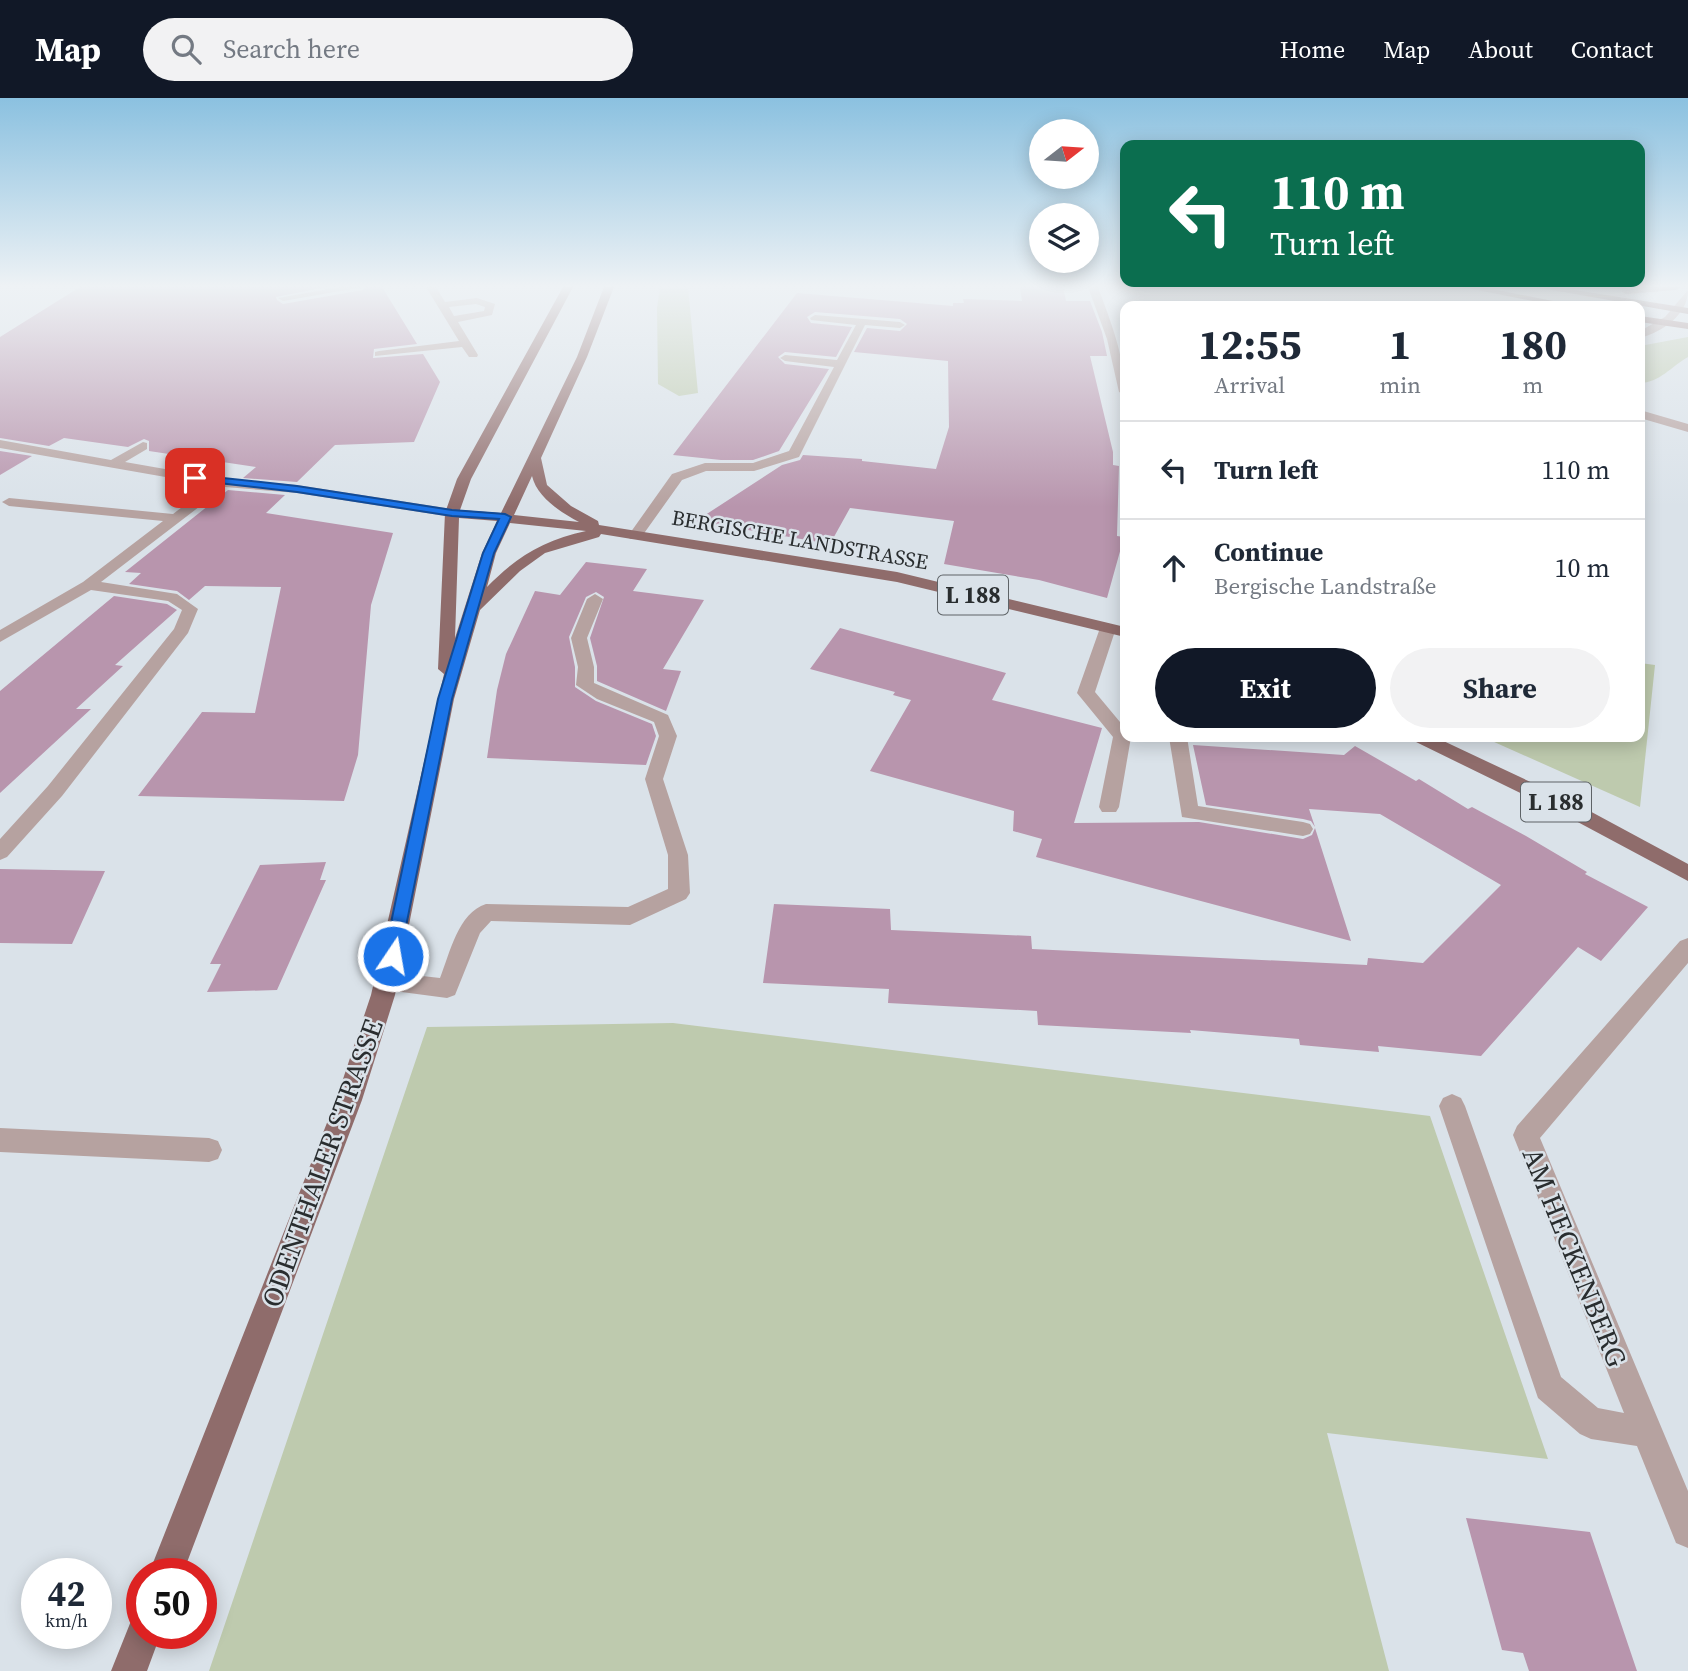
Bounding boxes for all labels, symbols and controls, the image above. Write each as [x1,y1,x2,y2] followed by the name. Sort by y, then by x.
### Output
[143,18,633,81] search box
[35,27,101,72] text: Map
[167,30,205,68] icon: search
[223,31,360,67] text: Search here
[1280,33,1345,66] text: Home
[1383,33,1430,66] text: Map
[1468,33,1533,66] text: About
[1571,33,1653,66] text: Contact
[1029,119,1099,189] north arrow
[1029,119,1099,273] map controls
[1270,158,1405,225] text: 110 m
[1155,168,1246,259] icon: left
[1029,203,1099,273] button: layers
[1270,222,1394,266] text: Turn left
[1198,315,1302,373] text: 12:55
[1389,315,1412,373] text: 1
[1499,315,1567,373] text: 180
[1214,369,1285,401] text: Arrival
[1379,369,1421,401] text: min
[1523,369,1543,401] text: m
[165,448,225,508] pin
[1155,451,1193,489] icon: left
[1214,452,1318,488] text: Turn left
[1542,452,1610,488] text: 110 m
[176,459,214,497] icon: arrive
[670,503,931,576] street label: BERGISCHE LANDSTRASSE
[1214,534,1323,570] text: Continue
[1155,549,1193,587] icon: ahead
[1555,550,1610,586] text: 10 m
[1214,570,1437,602] text: Bergische Landstraße
[938,575,1008,614] road number: L 188
[1155,648,1376,728] button: Exit
[1390,648,1610,728] button: Share
[1521,782,1591,822] road number: L 188
[356,919,430,993] position arrow
[252,1014,392,1312] street label: ODENTHALER STRASSE
[1514,1142,1636,1372] street label: AM HECKENBERG
[126,1558,217,1649] speed limit sign: 50
[48,1570,85,1618] text: 42
[45,1608,88,1633] text: km/h

